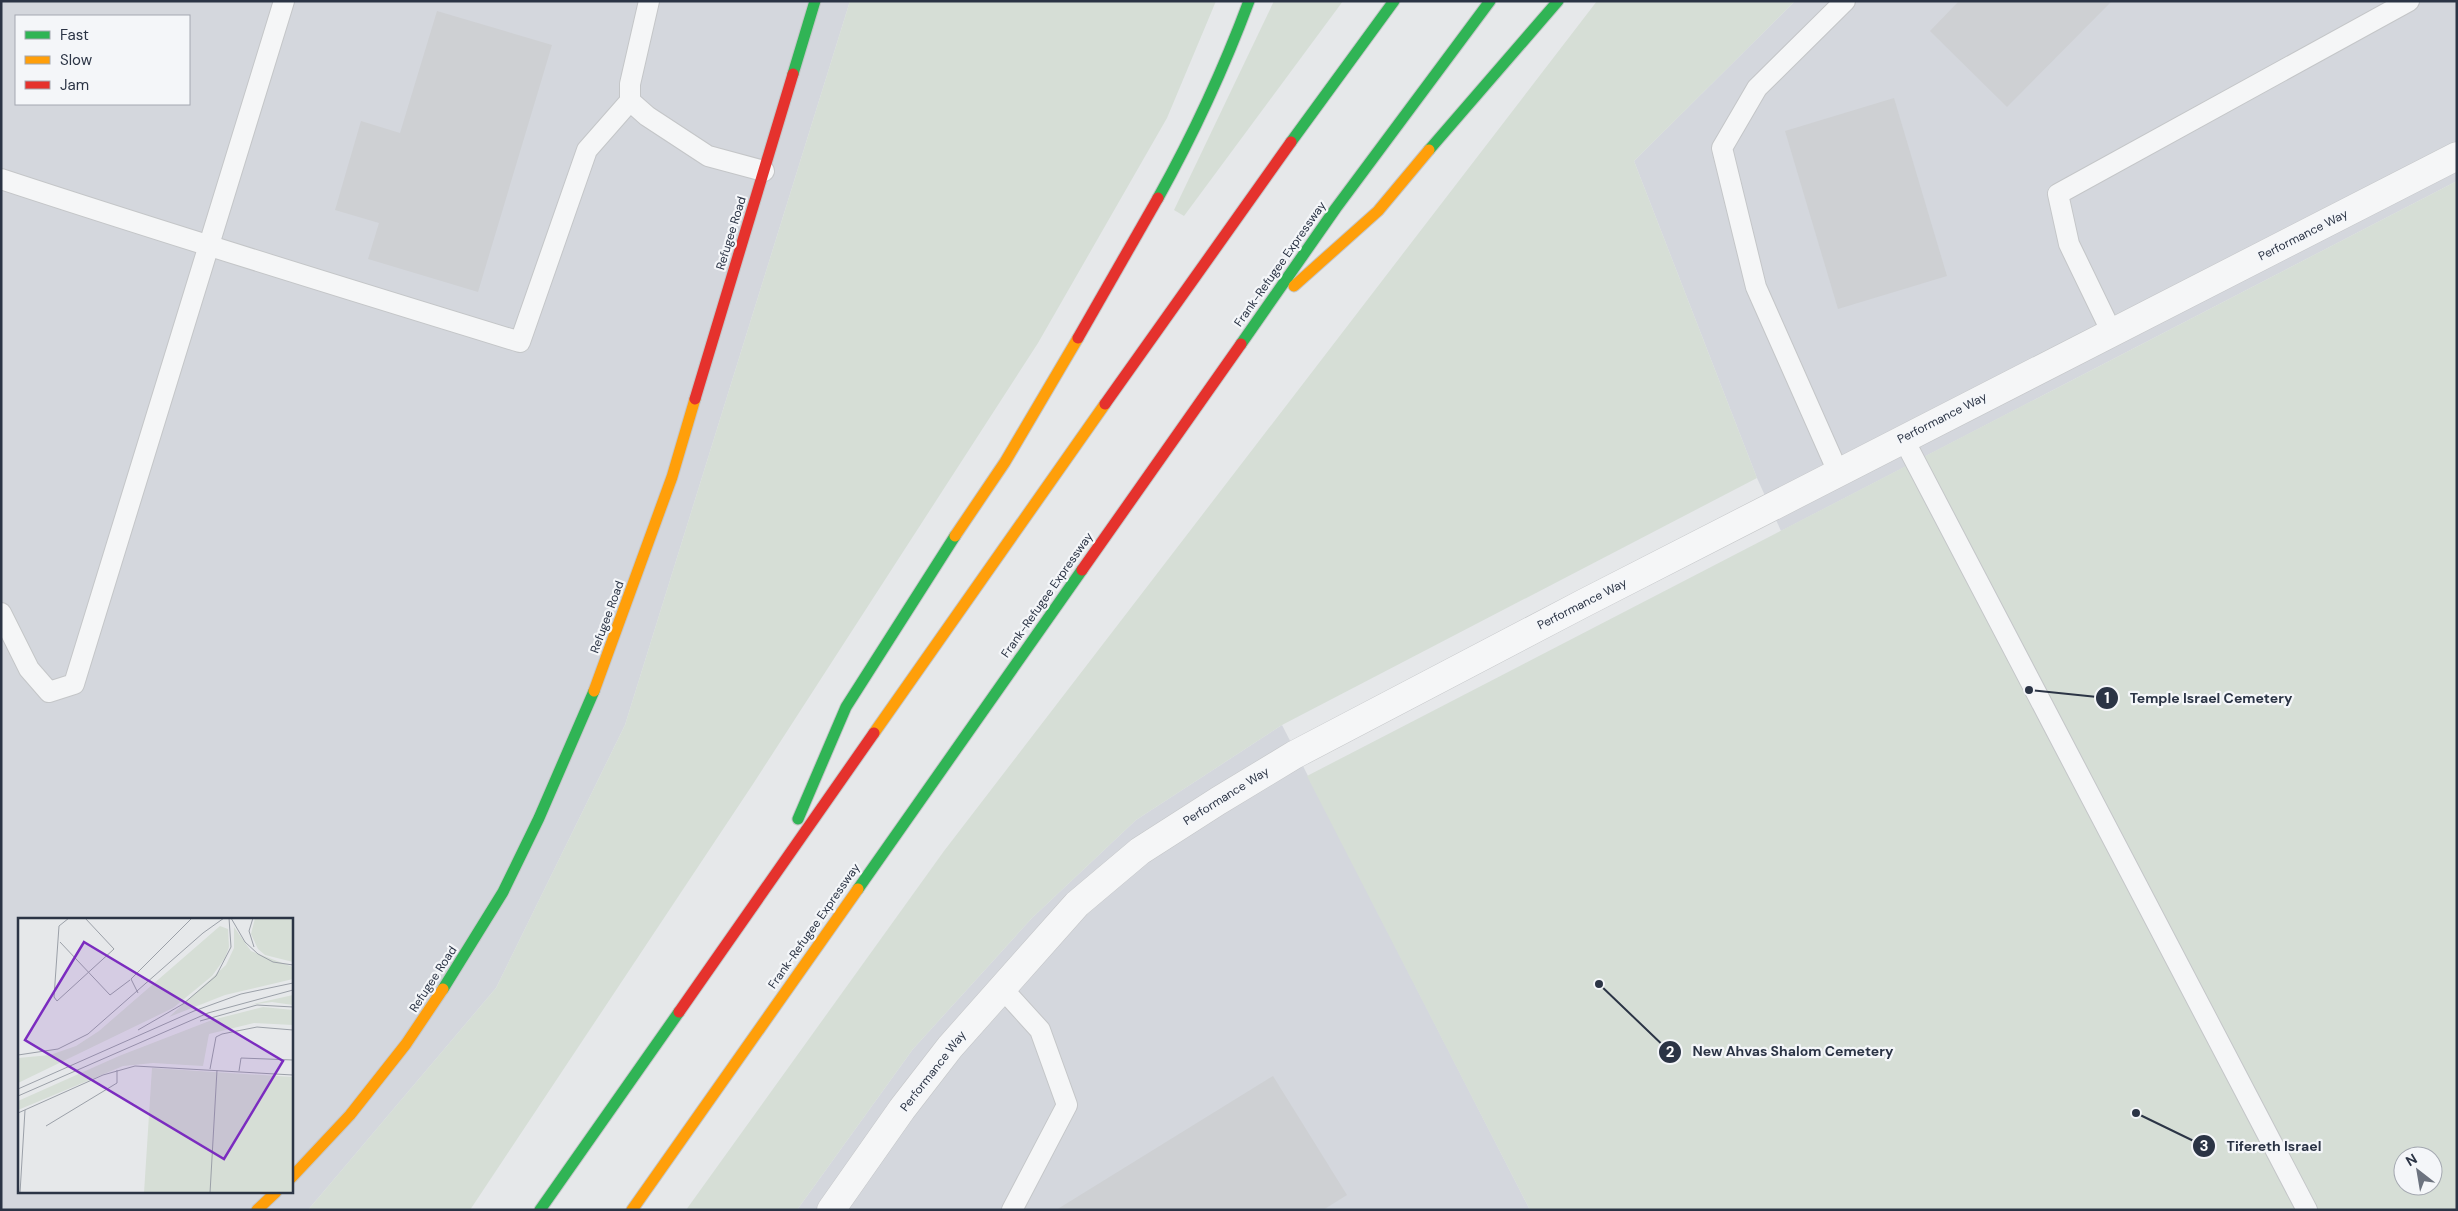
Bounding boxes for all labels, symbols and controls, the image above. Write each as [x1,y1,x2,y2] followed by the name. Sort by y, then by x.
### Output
[15,15,190,105] legend
[60,25,89,45] text: Fast
[60,50,93,70] text: Slow
[60,75,89,95] text: Jam
[712,194,750,272] street label: Refugee Road
[1231,198,1330,330] street label: Frank-Refugee Expressway
[2256,205,2351,264] street label: Performance Way
[1895,388,1990,447] street label: Performance Way
[998,529,1097,661] street label: Frank-Refugee Expressway
[1535,574,1630,633] street label: Performance Way
[587,579,627,655] street label: Refugee Road
[2095,683,2302,712] callout: Temple Israel Cemetery
[2104,688,2110,708] text: 1
[2130,689,2293,707] text: Temple Israel Cemetery
[1180,763,1272,829] street label: Performance Way
[765,860,864,992] street label: Frank-Refugee Expressway
[18,918,292,1194] inset map
[406,943,460,1015] street label: Refugee Road
[896,1027,970,1115] street label: Performance Way
[1658,1037,1904,1066] callout: New Ahvas Shalom Cemetery
[1666,1042,1675,1062] text: 2
[1693,1042,1894,1060] text: New Ahvas Shalom Cemetery
[2191,1131,2331,1160] callout: Tifereth Israel
[2199,1136,2209,1156] text: 3
[2227,1137,2321,1155] text: Tifereth Israel
[2393,1146,2443,1196] north arrow
[2402,1150,2420,1170] text: N

